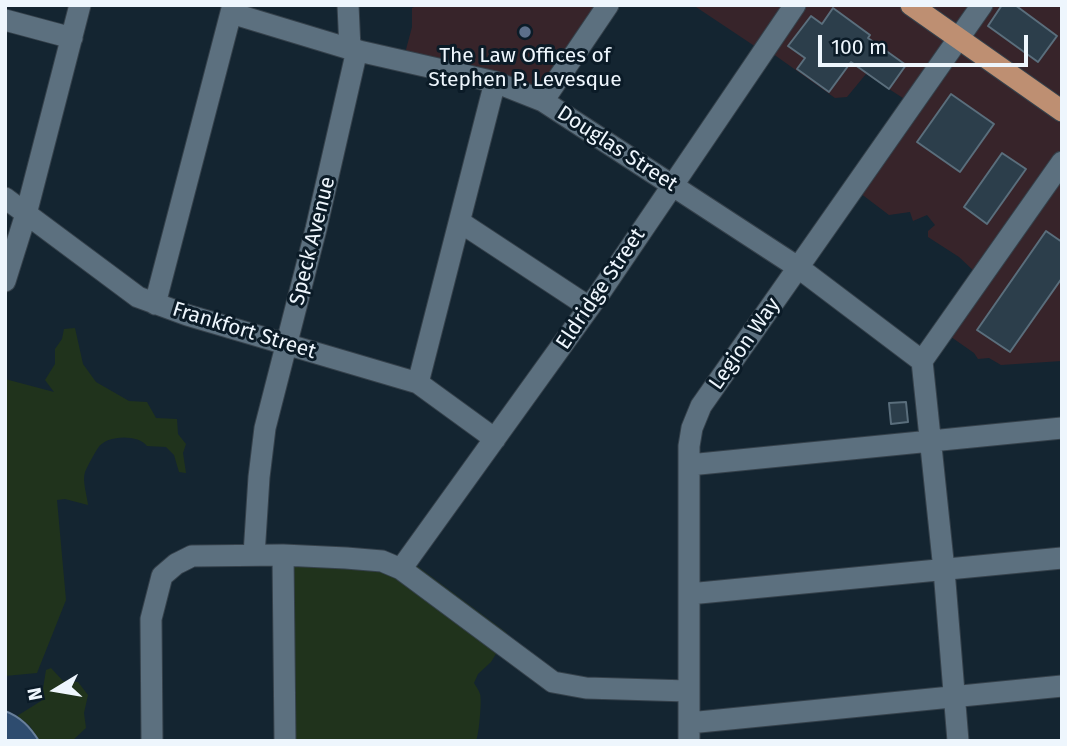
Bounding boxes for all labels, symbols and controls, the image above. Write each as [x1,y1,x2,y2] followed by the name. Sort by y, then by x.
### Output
[822,21,1032,65] scale bar
[517,24,533,40] marker: The Law Offices of Stephen P. Levesque
[831,34,887,60] text: 100 m
[428,43,622,93] place label: The Law Offices of Stephen P. Levesque
[552,101,682,197] street label: Douglas Street
[285,174,341,308] street label: Speck Avenue
[551,224,651,354] street label: Eldridge Street
[704,293,786,395] street label: Legion Way
[169,297,319,365] street label: Frankfort Street
[21,655,91,725] north arrow
[22,686,47,702] text: N

